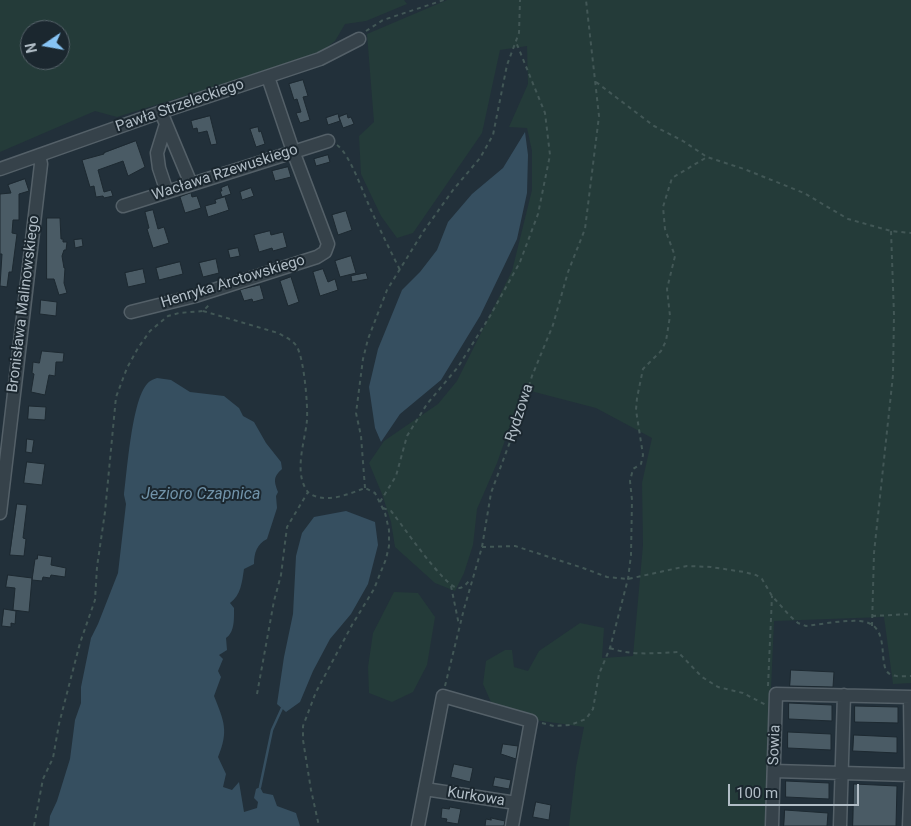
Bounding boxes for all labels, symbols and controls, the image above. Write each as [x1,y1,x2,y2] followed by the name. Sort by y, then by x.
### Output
[20,20,70,70] north arrow
[22,41,40,54] text: N
[113,76,247,136] street label: Pawła Strzeleckiego
[150,141,300,205] street label: Wacława Rzewuskiego
[4,214,44,394] street label: Bronisława Malinowskiego
[159,251,307,313] street label: Henryka Arctowskiego
[502,382,538,444] street label: Rydzowa
[142,485,260,505] water label: Jezioro Czapnica
[765,724,785,766] street label: Sowia
[731,774,862,806] scale bar
[446,784,506,810] street label: Kurkowa
[736,784,778,802] text: 100 m

